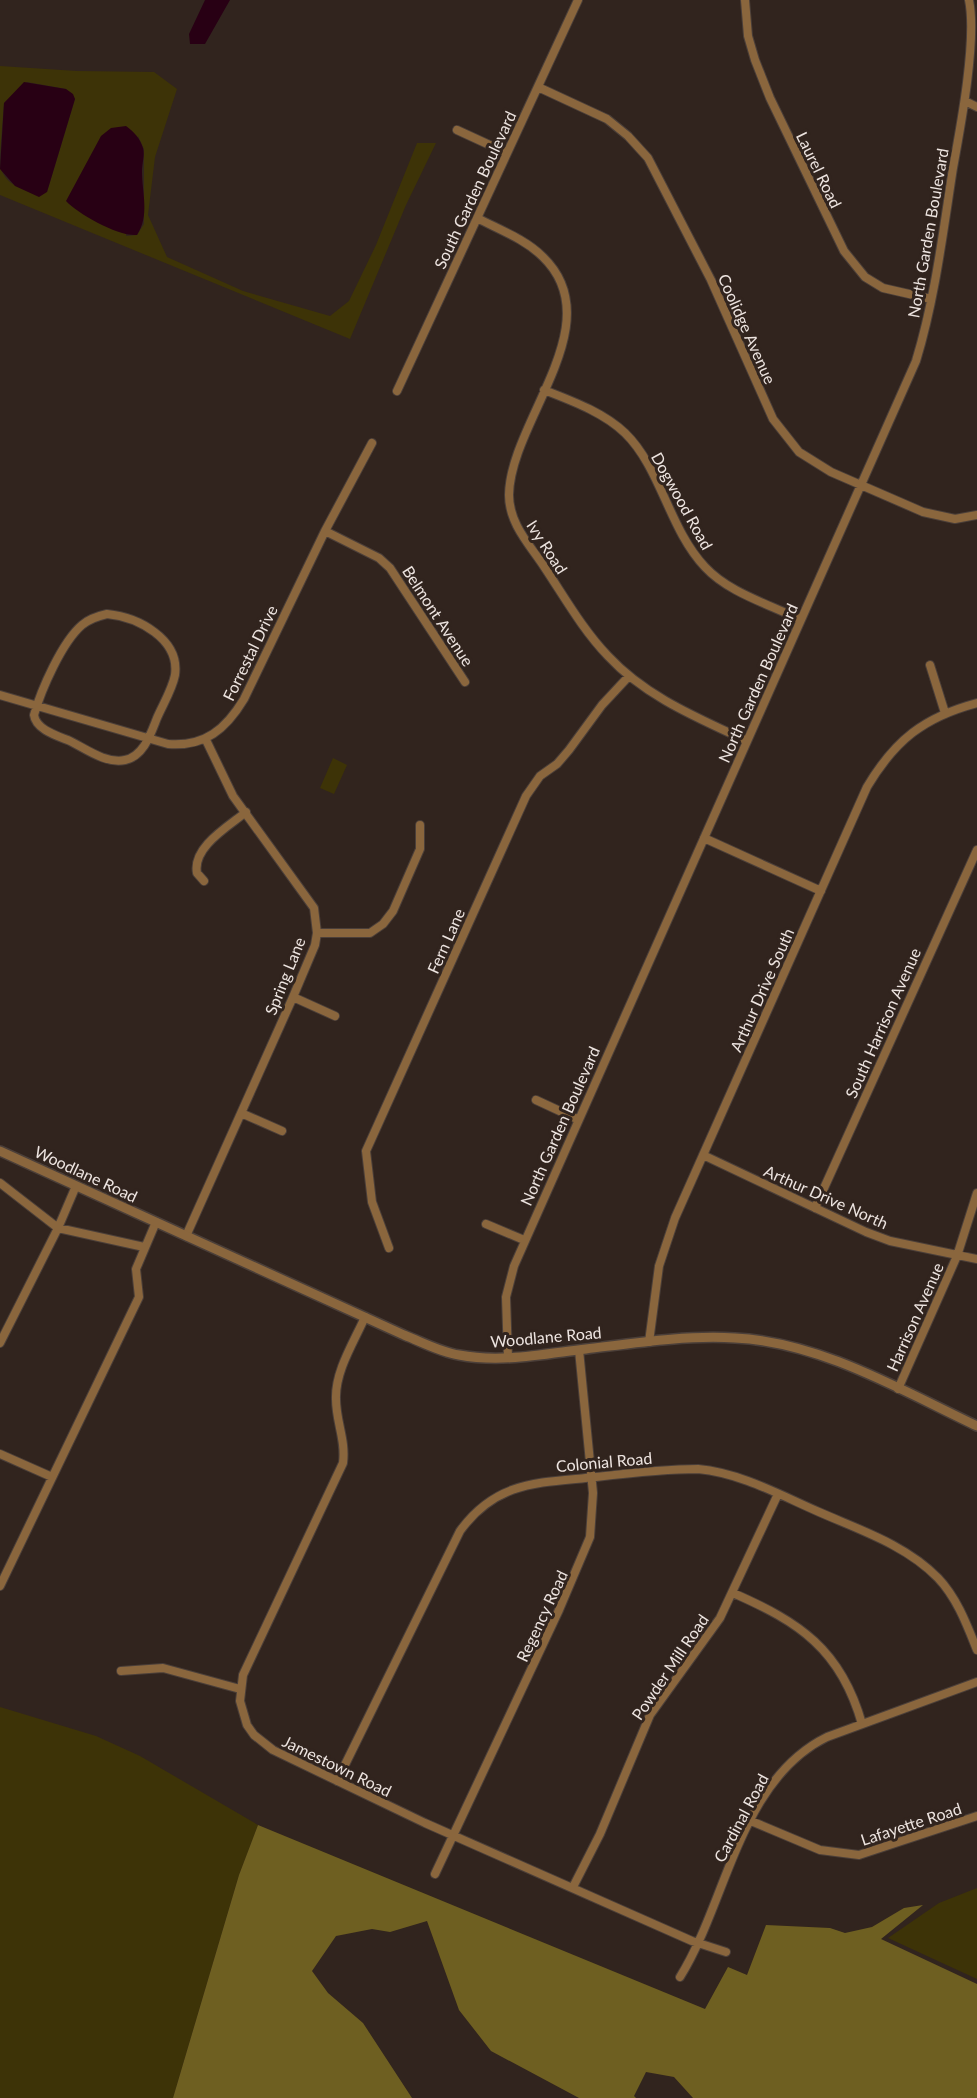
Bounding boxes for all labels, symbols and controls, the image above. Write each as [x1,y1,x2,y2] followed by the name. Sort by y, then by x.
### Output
[430,108,519,272] street label: South Garden Boulevard
[793,129,846,211] street label: Laurel Road
[903,147,952,319] street label: North Garden Boulevard
[715,271,780,387] street label: Coolidge Avenue
[648,449,717,553] street label: Dogwood Road
[523,516,572,577] street label: Ivy Road
[399,562,478,669] street label: Belmont Avenue
[714,600,801,765] street label: North Garden Boulevard
[218,602,281,704] street label: Forrestal Drive
[423,905,468,976] street label: Fern Lane
[726,925,797,1055] street label: Arthur Drive South
[260,934,309,1017] street label: Spring Lane
[841,945,924,1101] street label: South Harrison Avenue
[516,1043,603,1208] street label: North Garden Boulevard
[32,1141,141,1206] street label: Woodlane Road
[761,1161,891,1232] street label: Arthur Drive North
[882,1260,947,1374] street label: Harrison Avenue
[490,1322,602,1351] street label: Woodlane Road
[555,1448,653,1475] street label: Colonial Road
[512,1567,571,1664] street label: Regency Road
[627,1610,712,1723] street label: Powder Mill Road
[280,1731,395,1800] street label: Jamestown Road
[709,1770,772,1865] street label: Cardinal Road
[858,1798,964,1849] street label: Lafayette Road

